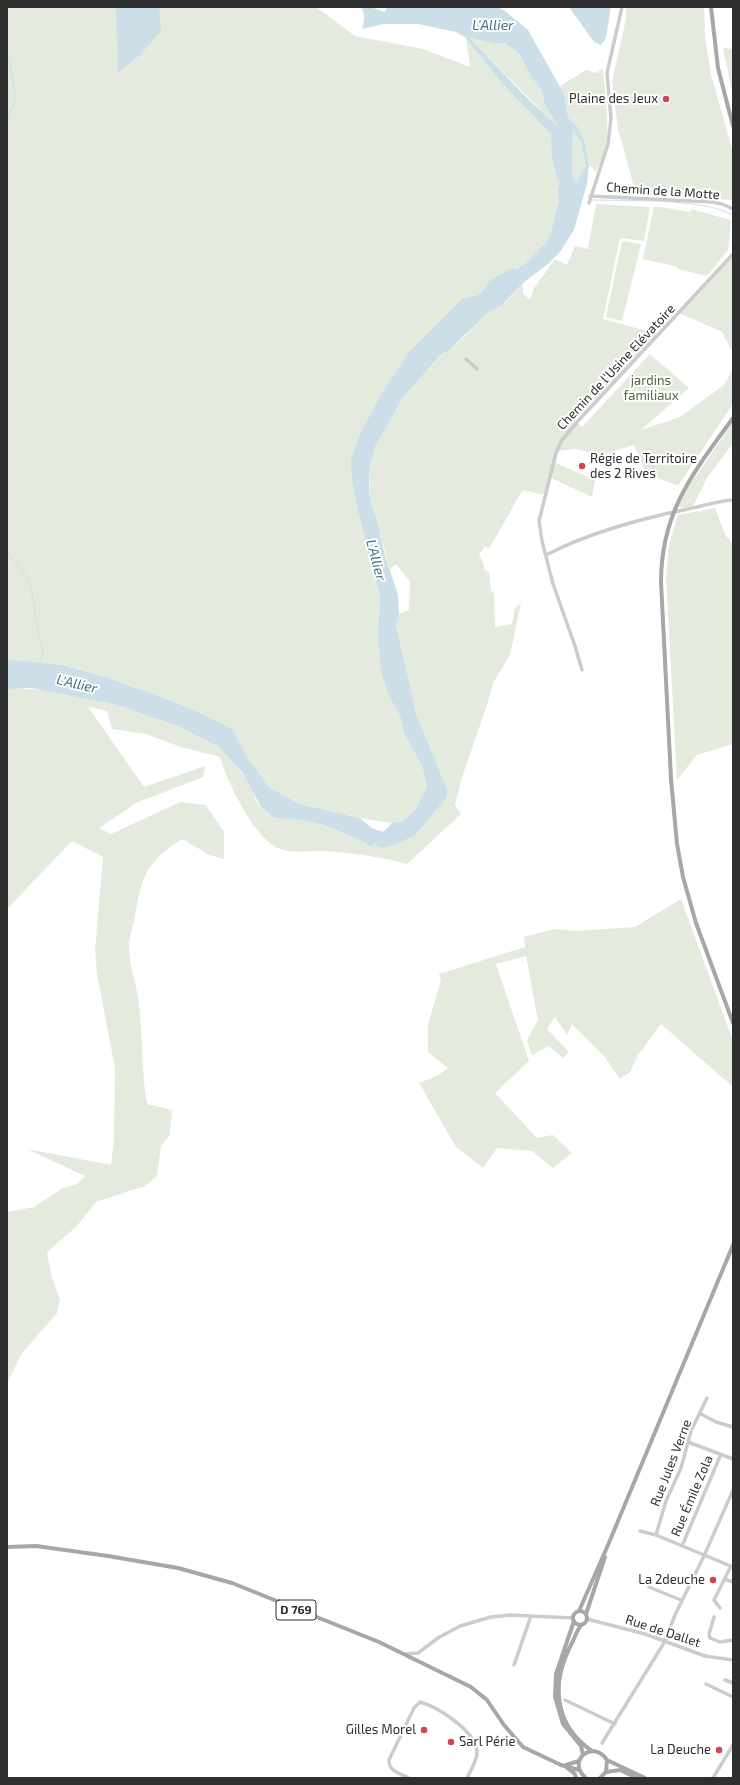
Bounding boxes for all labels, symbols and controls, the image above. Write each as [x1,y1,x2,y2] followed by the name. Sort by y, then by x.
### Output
[472,17,514,33] water label: L'Allier
[569,91,658,107] place label: Plaine des Jeux
[661,94,671,104] marker: Plaine des Jeux
[606,179,720,203] street label: Chemin de la Motte
[554,301,678,433] street label: Chemin de l'Usine Elévatoire
[623,373,679,404] park label: jardins familiaux
[590,451,697,482] place label: Régie de Territoire des 2 Rives
[577,461,587,471] marker: Régie de Territoire des 2 Rives
[362,538,390,582] water label: L'Allier
[55,671,99,697] water label: L'Allier
[647,1417,695,1509] street label: Rue Jules Verne
[668,1453,716,1539] street label: Rue Émile Zola
[638,1572,705,1588] place label: La 2deuche
[708,1575,718,1585] marker: La 2deuche
[276,1600,316,1620] road number: D 769
[623,1612,703,1650] street label: Rue de Dallet
[346,1722,416,1738] place label: Gilles Morel
[419,1725,429,1735] marker: Gilles Morel
[459,1734,515,1750] place label: Sarl Périe
[446,1737,456,1747] marker: Sarl Périe
[650,1742,711,1758] place label: La Deuche
[714,1745,724,1755] marker: La Deuche

